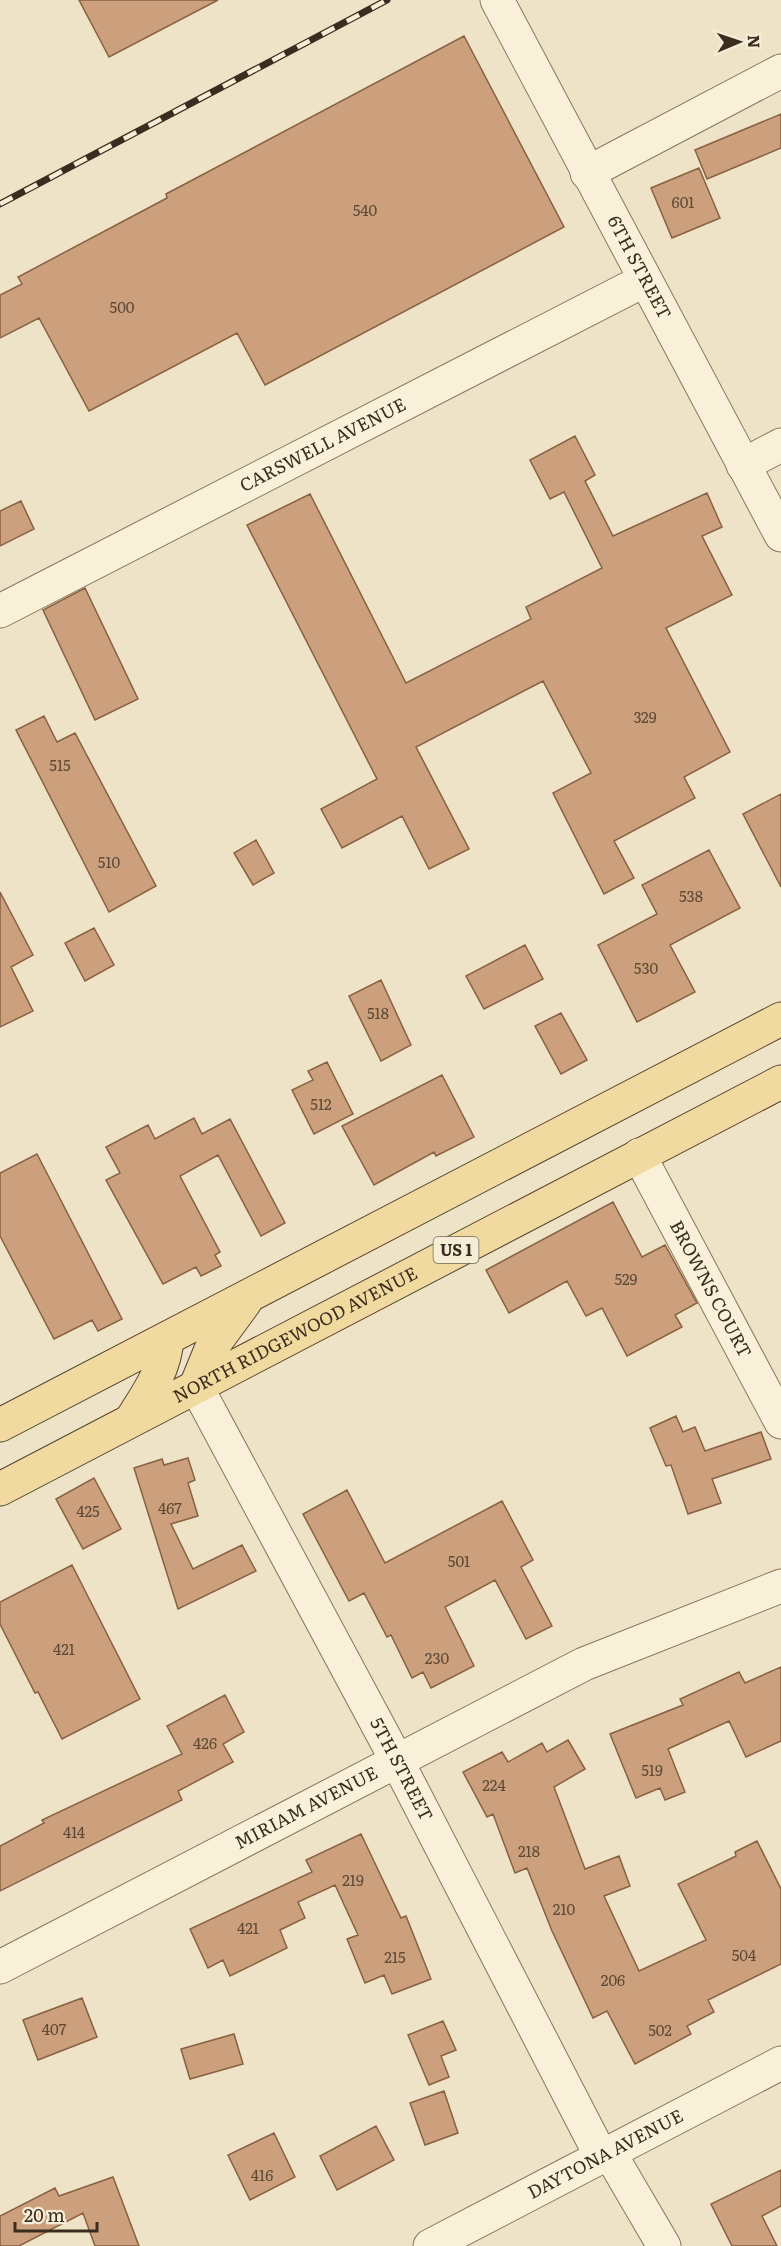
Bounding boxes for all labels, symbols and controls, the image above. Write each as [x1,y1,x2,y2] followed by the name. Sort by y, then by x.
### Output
[709,12,769,72] north arrow
[743,34,767,49] text: N
[672,190,694,213] house number: 601
[353,198,378,221] house number: 540
[602,210,679,324] street label: 6TH STREET
[110,295,135,318] house number: 500
[234,390,410,498] street label: CARSWELL AVENUE
[633,705,657,728] house number: 329
[49,753,71,776] house number: 515
[98,850,121,873] house number: 510
[679,884,703,907] house number: 538
[634,956,659,979] house number: 530
[367,1001,389,1024] house number: 518
[310,1092,332,1115] house number: 512
[664,1215,759,1362] street label: BROWNS COURT
[434,1237,478,1263] road number: US 1
[168,1259,422,1409] street label: NORTH RIDGEWOOD AVENUE
[615,1267,638,1290] house number: 529
[158,1496,182,1519] house number: 467
[76,1499,100,1522] house number: 425
[448,1549,470,1572] house number: 501
[53,1637,75,1660] house number: 421
[425,1646,450,1669] house number: 230
[364,1712,441,1825] street label: 5TH STREET
[193,1731,217,1754] house number: 426
[229,1758,382,1855] street label: MIRIAM AVENUE
[641,1758,663,1781] house number: 519
[482,1773,506,1796] house number: 224
[63,1820,85,1843] house number: 414
[518,1839,540,1862] house number: 218
[342,1868,364,1891] house number: 219
[553,1897,576,1920] house number: 210
[237,1916,259,1939] house number: 421
[732,1943,756,1966] house number: 504
[384,1945,406,1968] house number: 215
[601,1968,625,1991] house number: 206
[42,2017,67,2040] house number: 407
[648,2018,672,2041] house number: 502
[522,2101,687,2205] street label: DAYTONA AVENUE
[251,2163,273,2186] house number: 416
[15,2195,98,2233] scale bar
[24,2201,65,2228] text: 20 m

